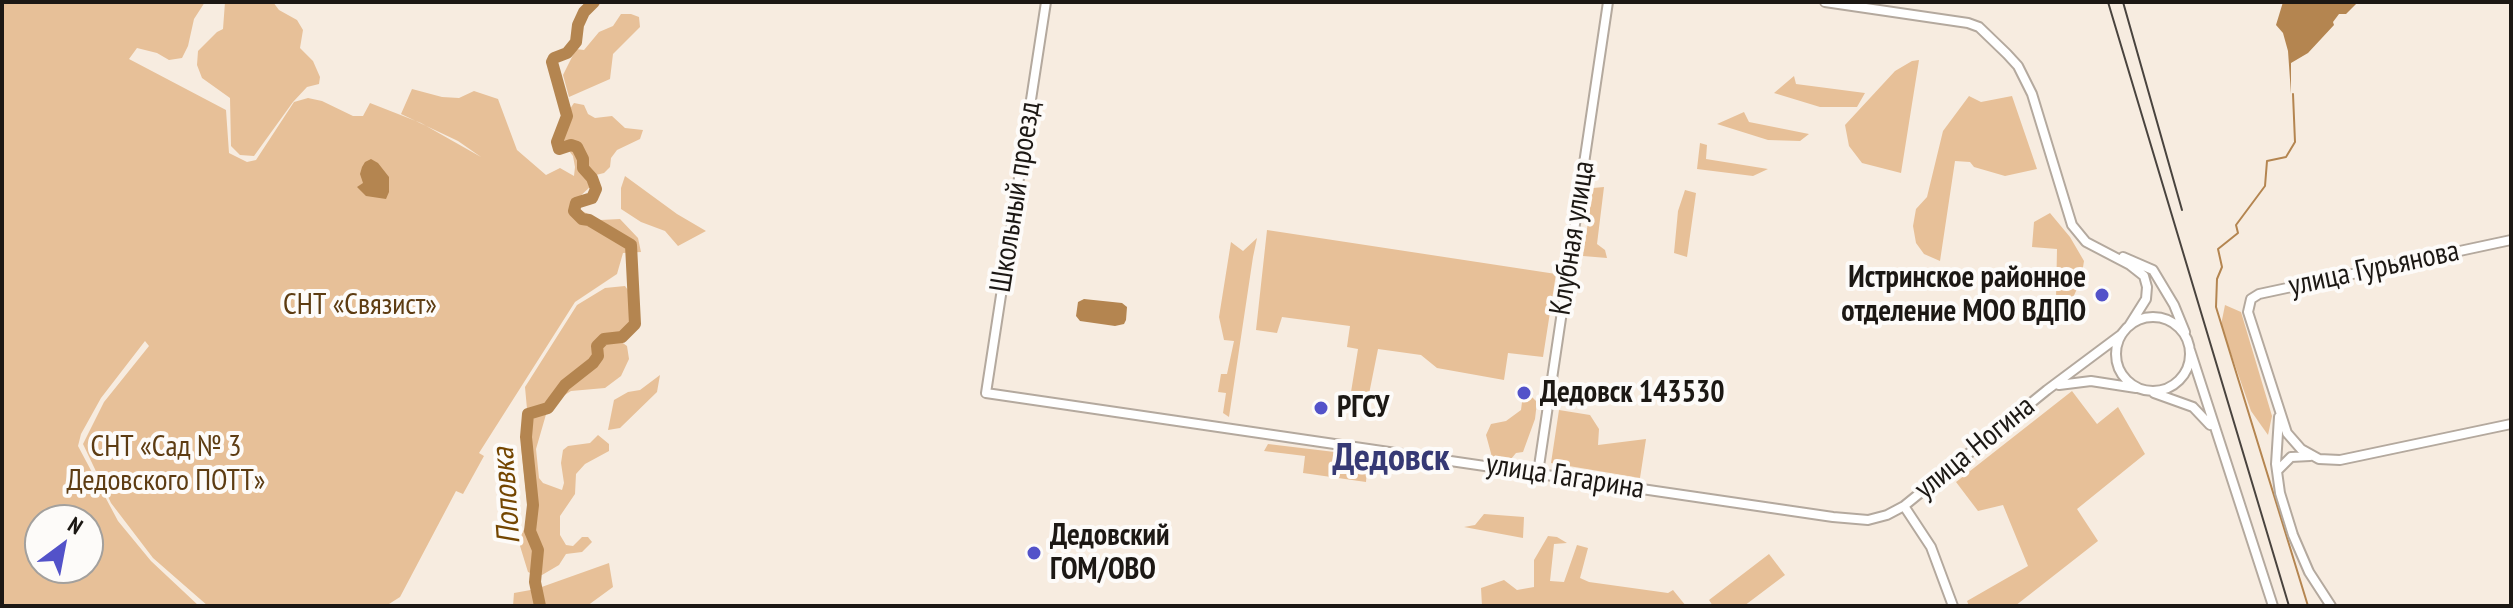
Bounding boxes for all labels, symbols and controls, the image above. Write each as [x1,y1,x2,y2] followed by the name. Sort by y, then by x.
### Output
[983,99,1049,295] street label: Школьный проезд
[1543,158,1603,318] street label: Клубная улица
[2286,233,2462,305] street label: улица Гурьянова
[1841,260,2086,330] place label: Истринское районное отделение МОО ВДПО
[2093,286,2111,304] marker: Истринское районное отделение МОО ВДПО
[283,287,437,323] park label: СНТ «Связист»
[1540,375,1725,411] place label: Дедовск 143530
[1515,384,1533,402] marker: Дедовск 143530
[1908,389,2042,507] street label: улица Ногина
[1337,390,1389,426] place label: РГСУ
[1312,399,1330,417] marker: РГСУ
[67,429,265,500] park label: СНТ «Сад № 3 Дедовского ПОТТ»
[1332,436,1450,482] district label: Дедовск
[484,447,530,545] water label: Поповка
[1483,447,1647,507] street label: улица Гагарина
[24,504,104,584] north arrow
[63,510,88,540] text: N
[1050,518,1169,588] place label: Дедовский ГОМ/ОВО
[1025,544,1043,562] marker: Дедовский ГОМ/ОВО

